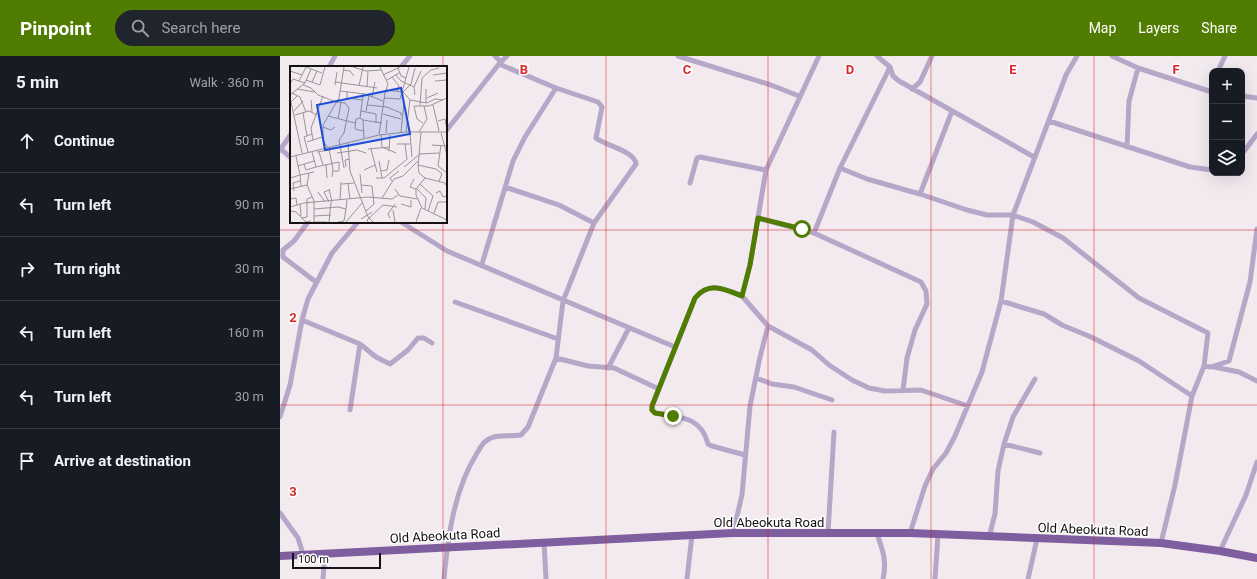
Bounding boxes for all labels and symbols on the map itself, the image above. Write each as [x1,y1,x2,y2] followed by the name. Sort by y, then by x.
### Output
[520,62,528,77] text: B
[683,62,692,77] text: C
[846,62,854,77] text: D
[1009,62,1017,77] text: E
[1172,62,1180,77] text: F
[290,66,447,223] inset map
[793,220,811,238] route start
[289,310,297,325] text: 2
[664,407,682,425] route end
[289,484,297,499] text: 3
[714,515,824,530] street label: Old Abeokuta Road
[1037,520,1149,539] street label: Old Abeokuta Road
[389,525,501,546] street label: Old Abeokuta Road
[292,551,381,570] scale bar

